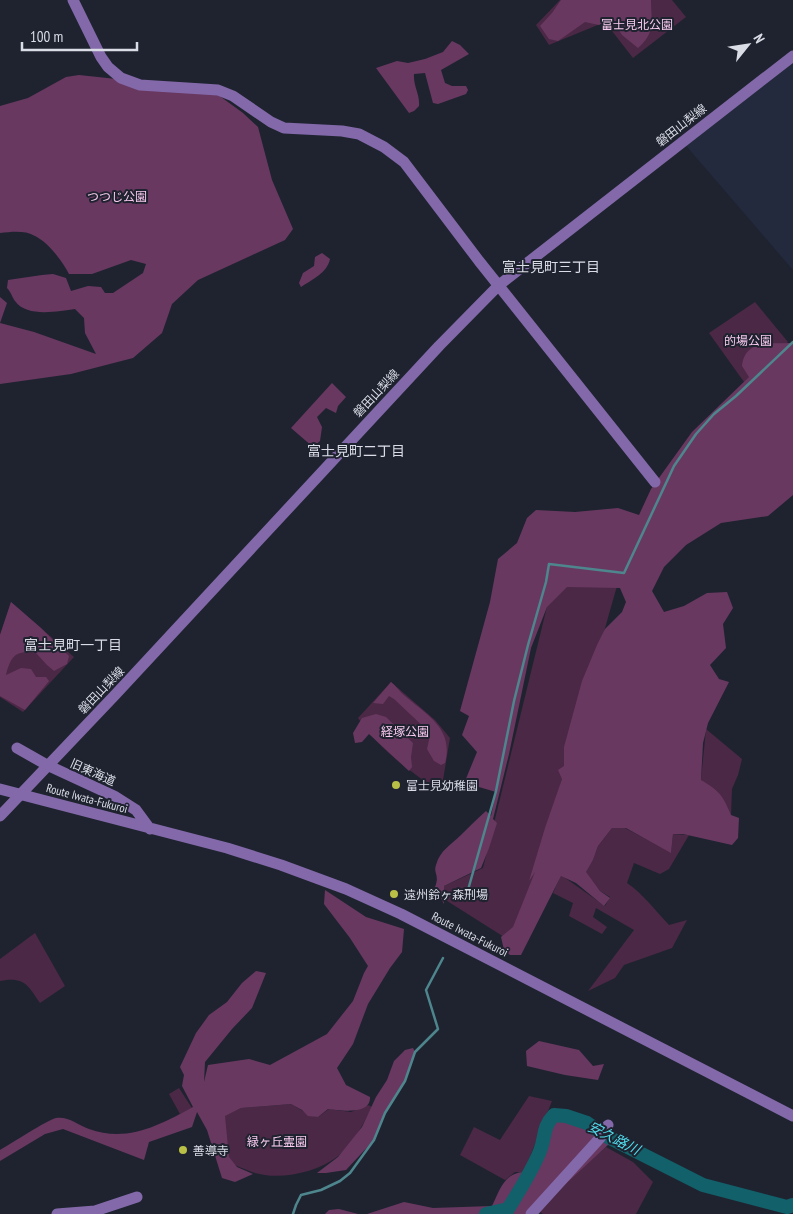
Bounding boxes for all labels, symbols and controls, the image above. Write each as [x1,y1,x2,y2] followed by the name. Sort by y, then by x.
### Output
[601,17,673,32] park label: 富士見北公園
[22,20,138,52] scale bar
[723,20,773,70] north arrow
[30,27,63,46] text: 100 m
[750,31,769,46] text: N
[653,101,709,149] street label: 磐田山梨線
[87,189,147,204] park label: つつじ公園
[502,258,600,276] district label: 富士見町三丁目
[724,333,772,348] park label: 的場公園
[350,366,402,420] street label: 磐田山梨線
[307,442,405,460] district label: 富士見町二丁目
[24,636,122,654] district label: 富士見町一丁目
[75,663,127,717] street label: 磐田山梨線
[381,724,429,739] park label: 経塚公園
[68,755,118,789] street label: 旧東海道
[406,778,478,793] place label: 富士見幼稚園
[390,779,402,791] marker: 富士見幼稚園
[45,780,129,816] street label: Route Iwata-Fukuroi
[404,887,488,902] place label: 遠州鈴ヶ森刑場
[388,888,400,900] marker: 遠州鈴ヶ森刑場
[429,908,511,960] street label: Route Iwata-Fukuroi
[585,1117,645,1160] water label: 安久路川
[247,1134,307,1149] park label: 緑ヶ丘霊園
[193,1143,229,1158] place label: 善導寺
[177,1144,189,1156] marker: 善導寺

